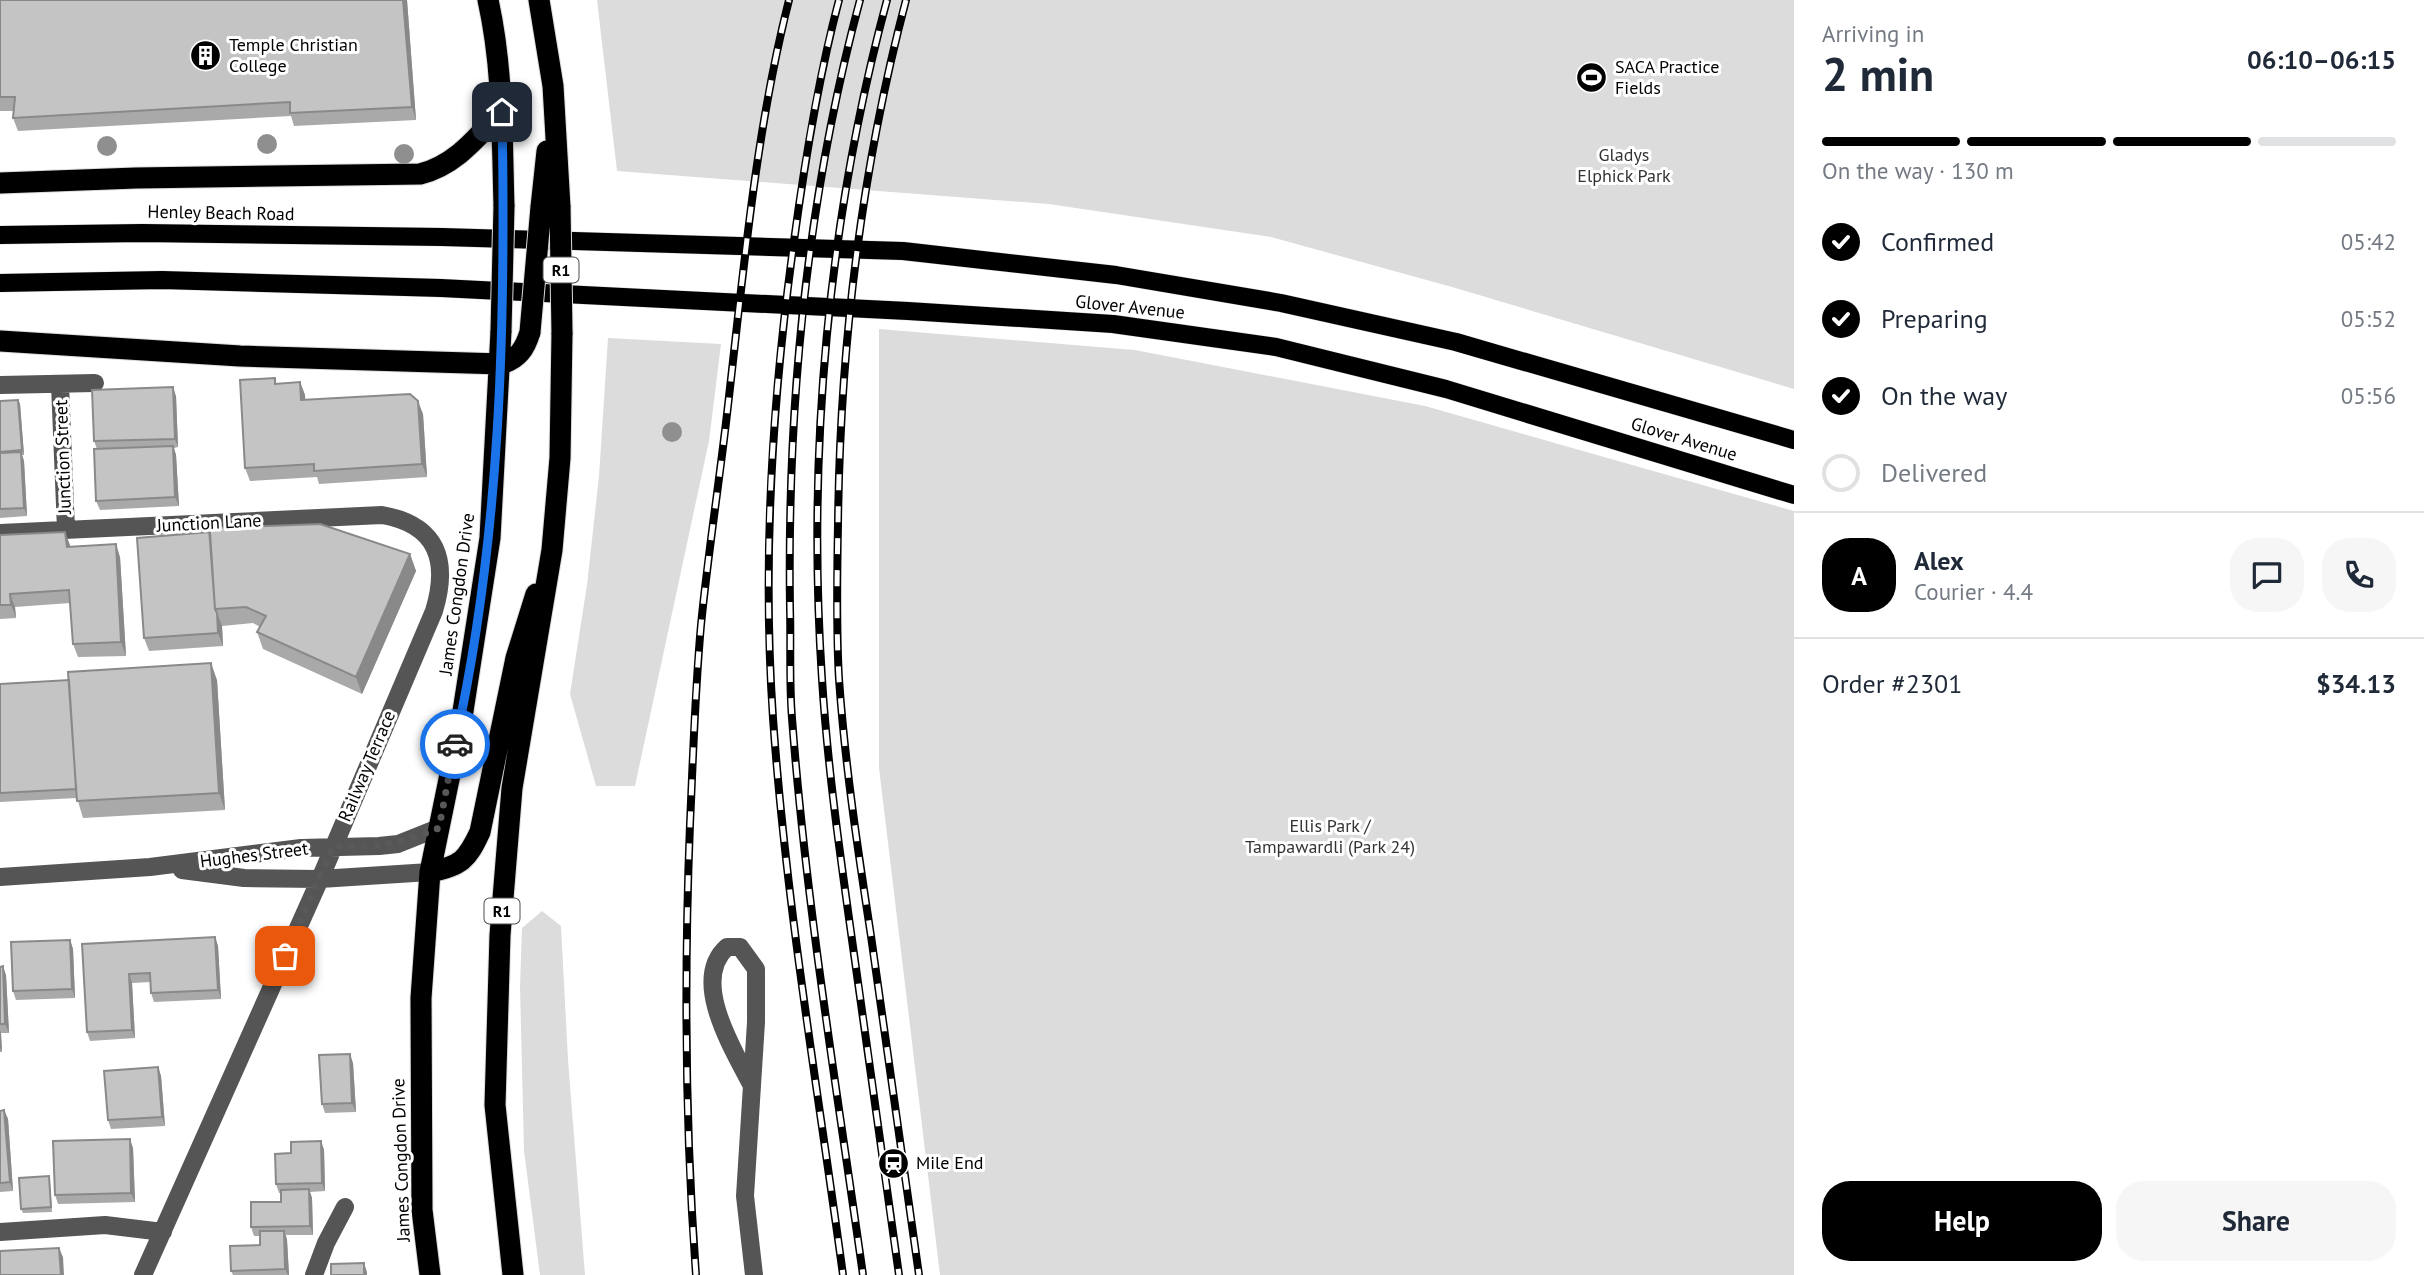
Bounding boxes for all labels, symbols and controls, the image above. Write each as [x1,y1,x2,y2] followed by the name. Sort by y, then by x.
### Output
[1822,19,1924,48] text: Arriving in
[229,33,358,77] place label: Temple Christian College
[189,38,223,72] building icon: Temple Christian College
[2247,43,2396,76] text: 06:10–06:15
[1822,44,1934,104] text: 2 min
[1615,55,1719,99] place label: SACA Practice Fields
[1575,60,1609,94] sports icon: SACA Practice Fields
[472,82,532,142] pin
[483,93,521,131] icon: home
[1577,143,1671,187] park label: Gladys Elphick Park
[1822,156,2014,185] text: On the way · 130 m
[147,200,295,225] street label: Henley Beach Road
[1822,223,1860,261] icon: check
[1881,225,1994,258] text: Confirmed
[2341,227,2396,256] text: 05:42
[544,258,578,282] road number: R1
[1074,289,1186,324] street label: Glover Avenue
[1822,300,1860,338] icon: check
[1881,302,1988,335] text: Preparing
[2341,304,2396,333] text: 05:52
[1822,377,1860,415] icon: check
[1881,379,2007,412] text: On the way
[2341,381,2396,410] text: 05:56
[49,400,76,515] street label: Junction Street
[1628,411,1740,466] street label: Glover Avenue
[1881,456,1987,489] text: Delivered
[155,508,262,537] street label: Junction Lane
[434,511,479,677] street label: James Congdon Drive
[2230,538,2304,612] button: chat
[2322,538,2396,612] button: phone
[1914,544,1964,577] text: Alex
[1851,559,1867,592] text: A
[1914,577,2033,606] text: Courier · 4.4
[1822,667,1962,700] text: Order #2301
[2316,667,2396,700] text: $34.13
[333,707,400,825] street label: Railway Terrace
[420,709,490,779] courier
[436,725,474,763] icon: car
[1245,814,1415,858] park label: Ellis Park / Tampawardli (Park 24)
[199,836,309,873] street label: Hughes Street
[484,898,520,923] road number: R1
[255,926,315,986] pin
[266,937,304,975] icon: bag
[386,1078,415,1243] street label: James Congdon Drive
[876,1146,910,1180] station icon: Mile End
[916,1151,983,1174] place label: Mile End
[1822,1181,2102,1261] button: Help
[2116,1181,2396,1261] button: Share

